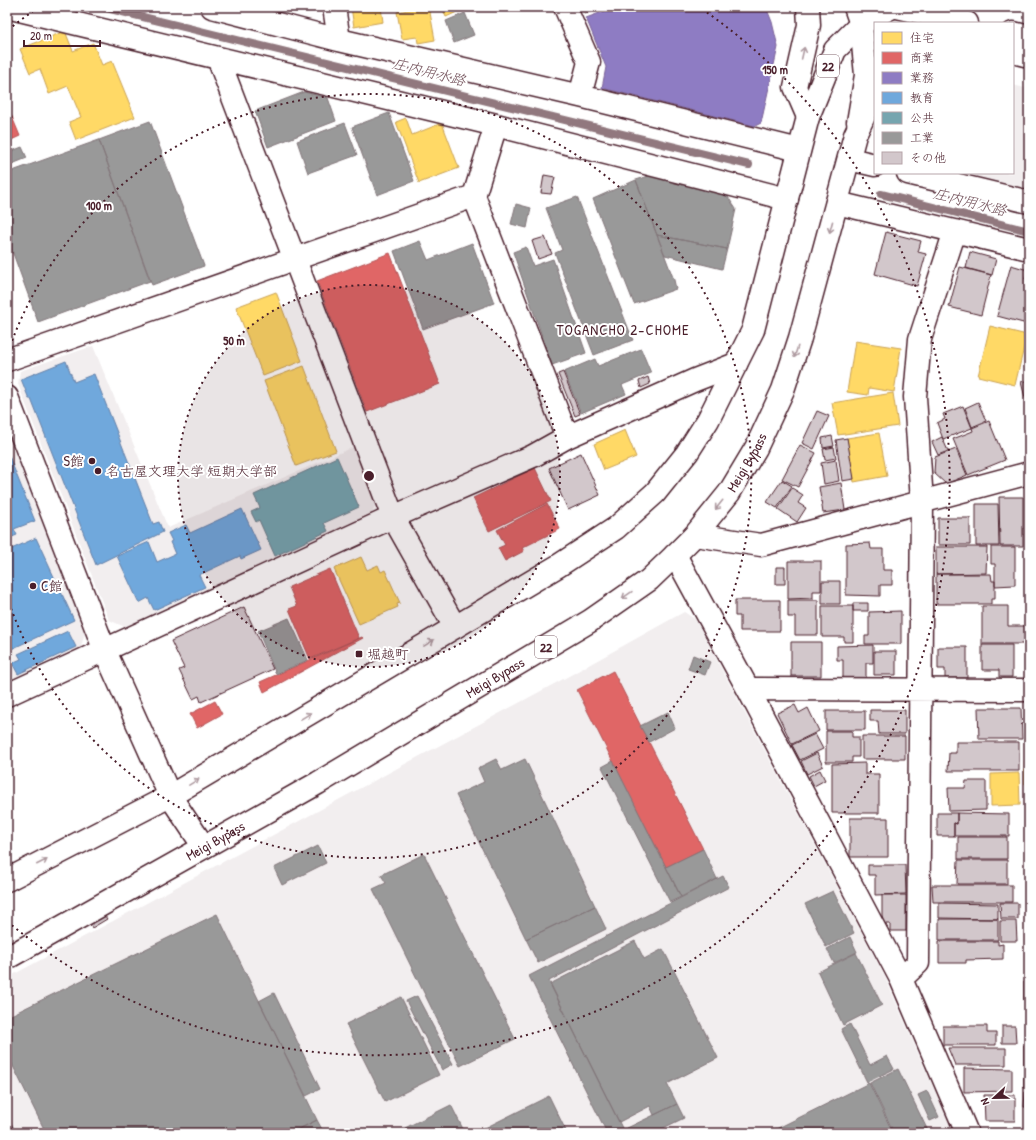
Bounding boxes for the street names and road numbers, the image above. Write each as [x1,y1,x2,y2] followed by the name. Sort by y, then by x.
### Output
[817,55,839,77] road number: 22
[722,430,771,495] street label: Meigi Bypass
[535,636,557,658] road number: 22
[462,652,528,702] street label: Meigi Bypass
[182,816,248,865] street label: Meigi Bypass

